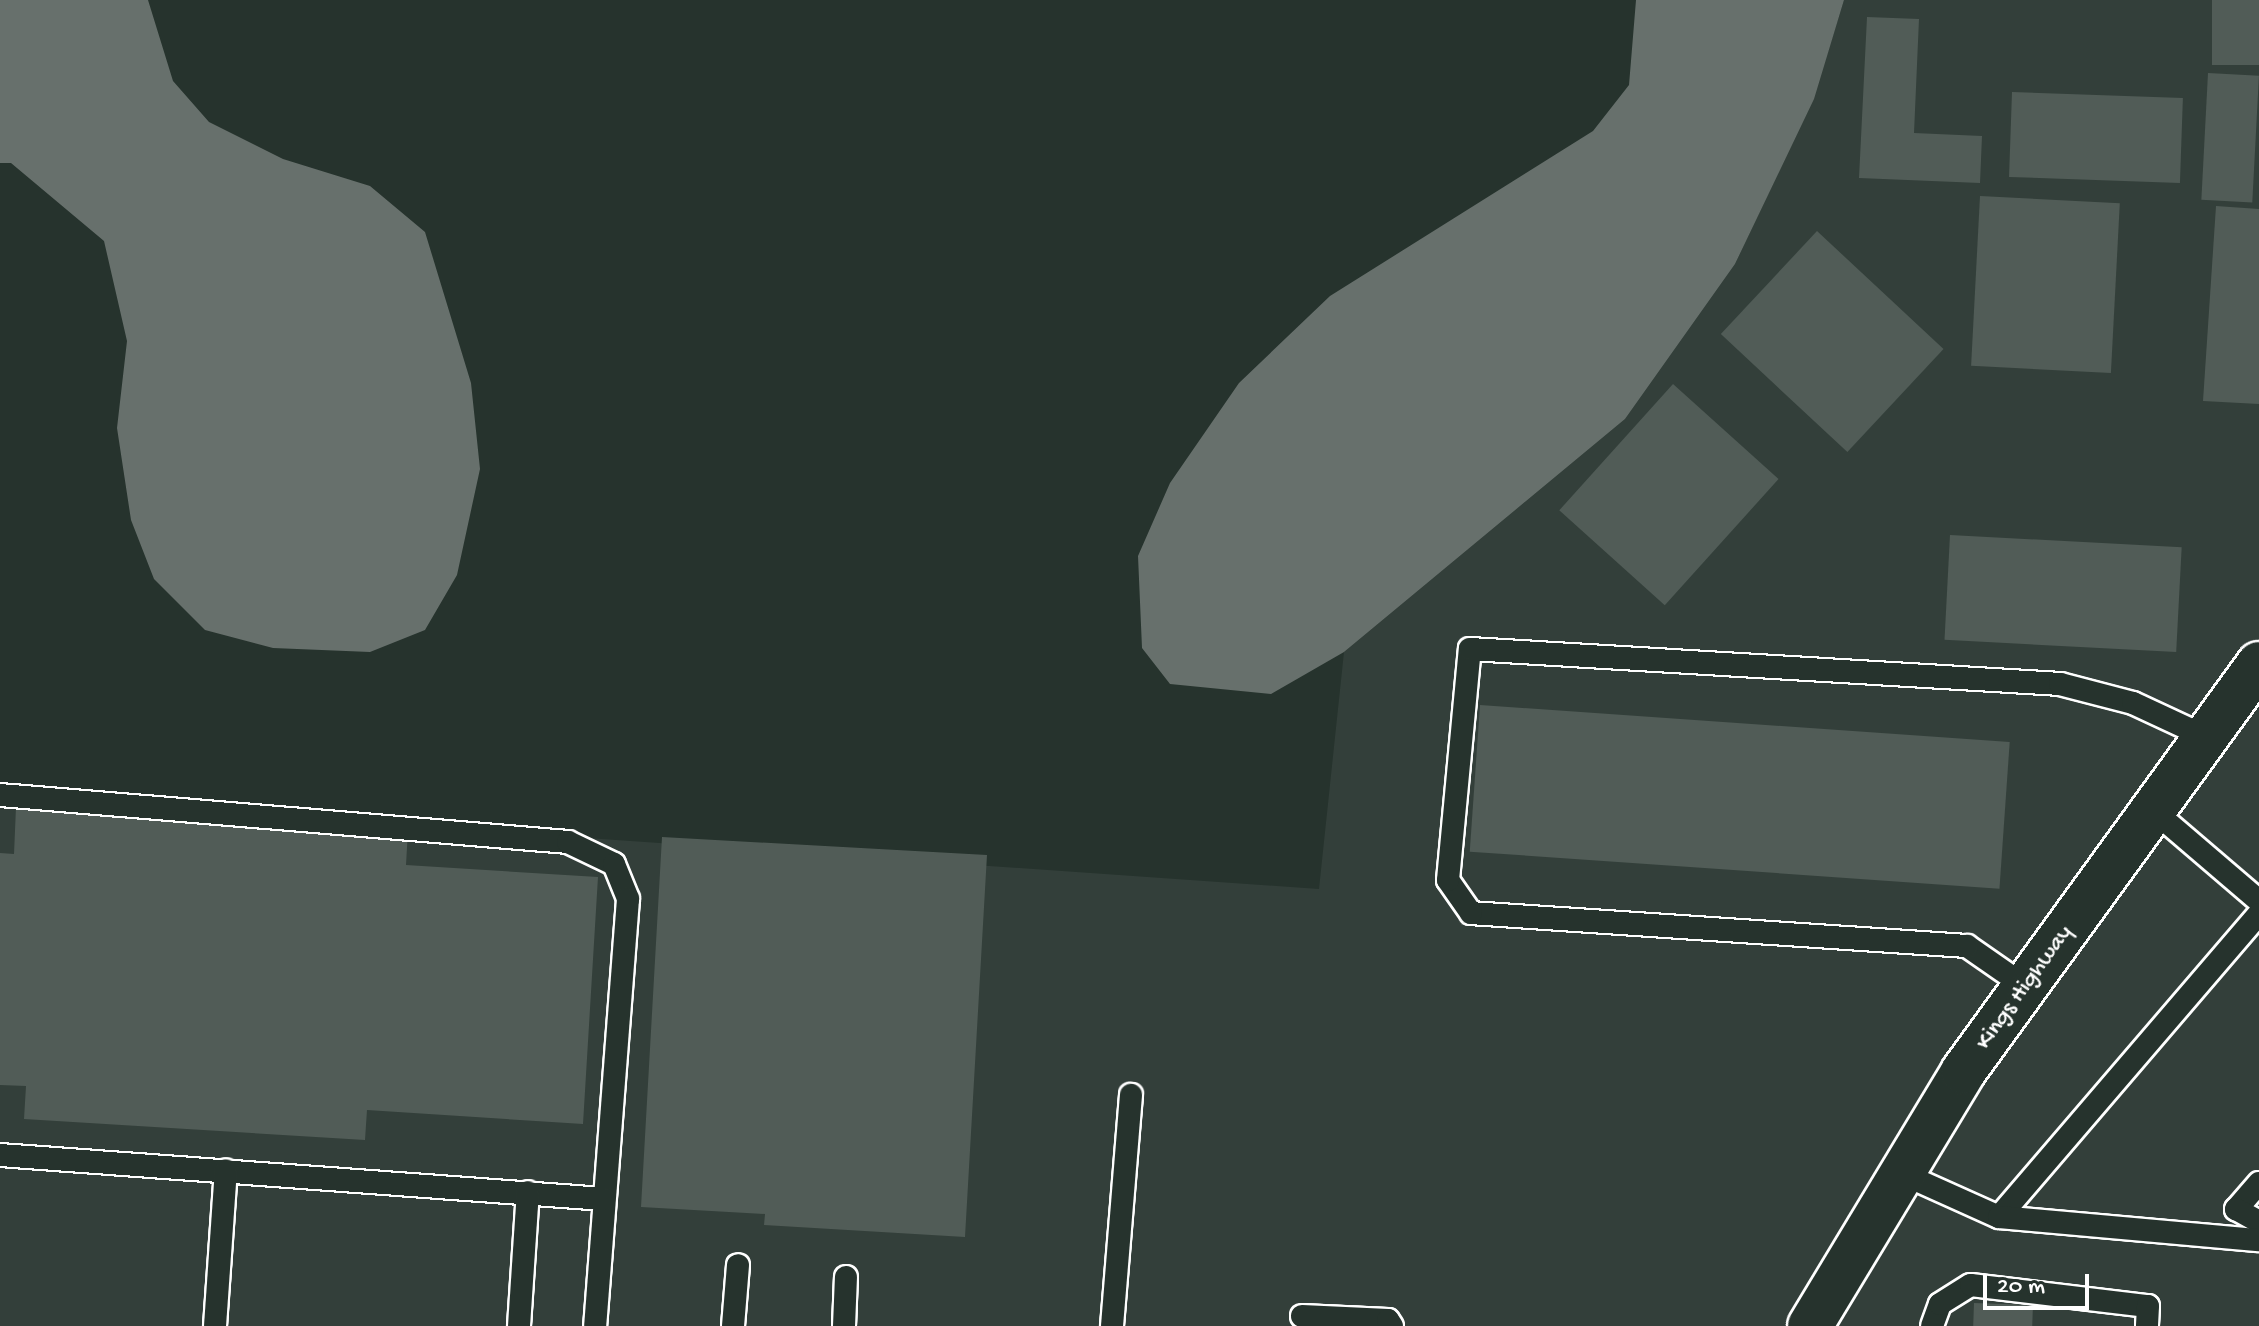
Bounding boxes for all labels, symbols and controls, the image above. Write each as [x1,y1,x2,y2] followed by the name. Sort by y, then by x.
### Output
[1970,920,2080,1056] street label: Kings Highway
[1987,1258,2093,1308] scale bar
[1997,1273,2045,1302] text: 20 m

